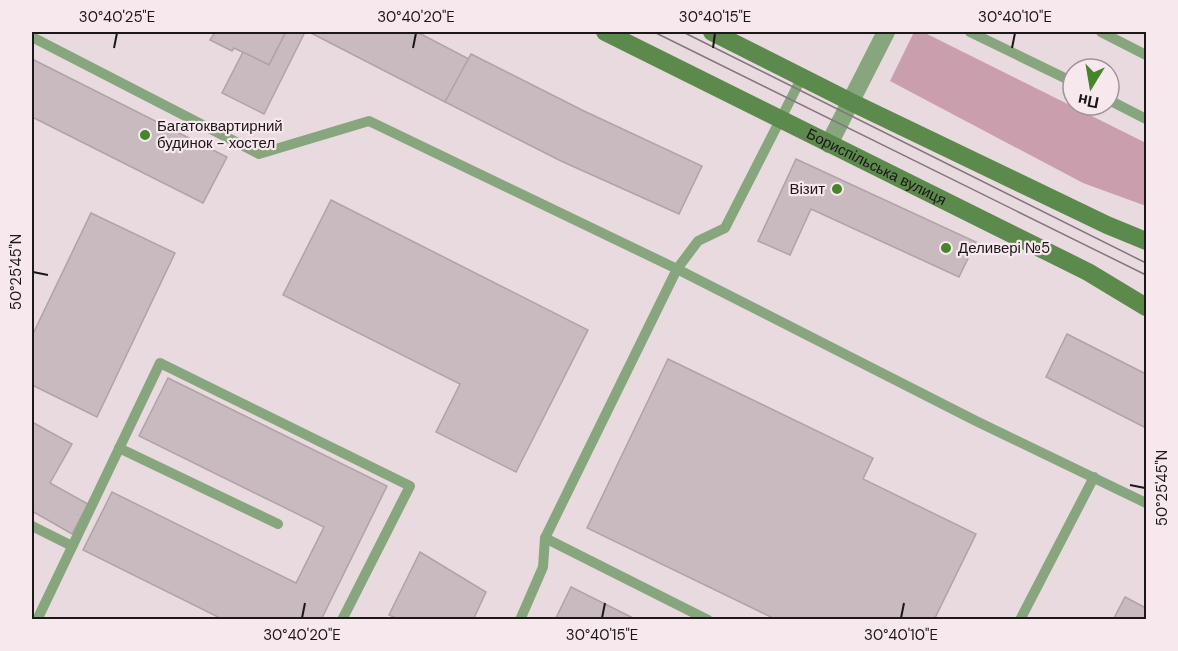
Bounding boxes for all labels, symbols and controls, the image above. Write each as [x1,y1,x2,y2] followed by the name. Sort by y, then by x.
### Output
[79,7,155,27] text: 30°40'25"E
[377,7,455,27] text: 30°40'20"E
[679,7,751,27] text: 30°40'15"E
[978,7,1052,27] text: 30°40'10"E
[1061,57,1121,117] north arrow
[1076,89,1101,114] text: Пн
[157,116,283,153] place label: Багатоквартирний будинок - хостел
[803,124,950,210] street label: Бориспільська вулиця
[138,128,152,142] marker: Багатоквартирний будинок - хостел
[790,179,825,199] place label: Візит
[830,182,844,196] marker: Візит
[6,234,26,310] text: 50°25'45"N
[958,238,1050,258] place label: Деливері №5
[939,241,953,255] marker: Деливері №5
[1152,450,1172,526] text: 50°25'45"N
[263,625,341,645] text: 30°40'20"E
[566,625,638,645] text: 30°40'15"E
[864,625,938,645] text: 30°40'10"E

